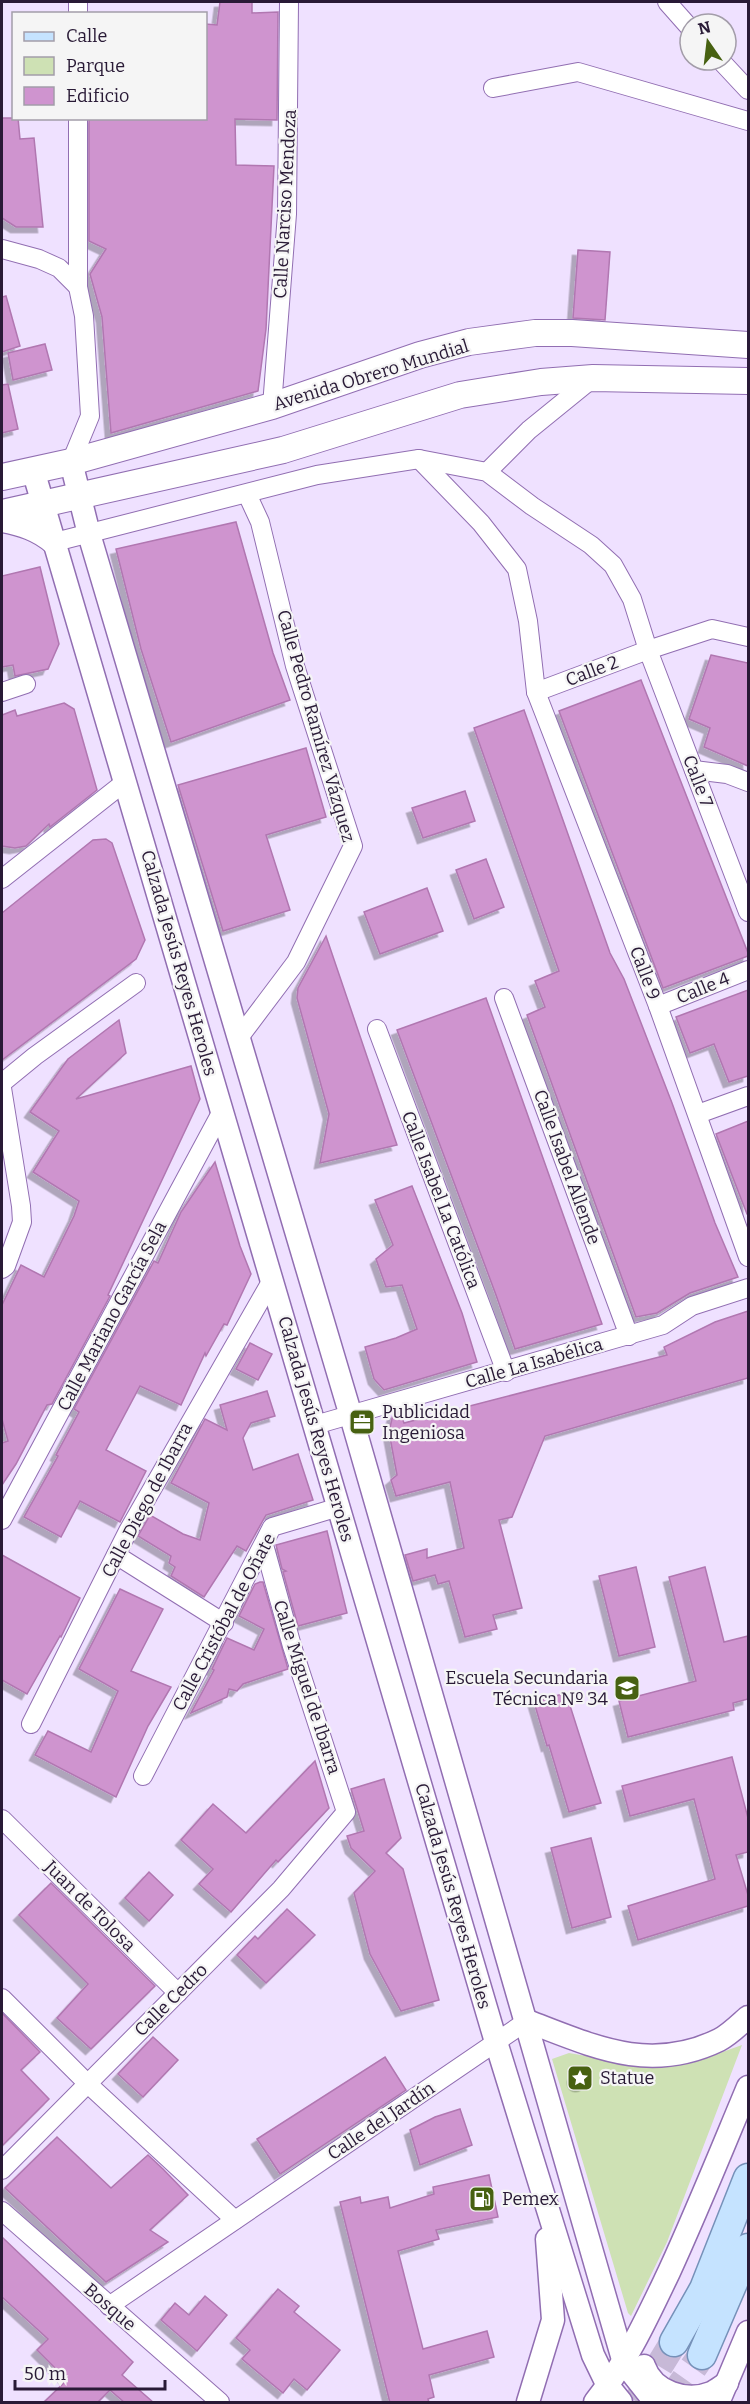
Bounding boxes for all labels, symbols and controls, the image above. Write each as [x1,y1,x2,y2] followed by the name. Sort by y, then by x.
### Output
[12,12,207,120] legend
[678,12,738,72] north arrow
[696,17,713,39] text: N
[66,25,107,47] text: Calle
[66,55,125,77] text: Parque
[66,85,129,107] text: Edificio
[269,109,301,299] street label: Calle Narciso Mendoza
[270,335,472,415] street label: Avenida Obrero Mundial
[272,607,360,845] street label: Calle Pedro Ramírez Vázquez
[563,651,621,691] street label: Calle 2
[678,752,718,810] street label: Calle 7
[136,848,222,1078] street label: Calzada Jesús Reyes Heroles
[625,943,665,1003] street label: Calle 9
[673,967,733,1009] street label: Calle 4
[529,1087,605,1247] street label: Calle Isabel Allende
[397,1108,485,1292] street label: Calle Isabel La Católica
[53,1217,171,1415] street label: Calle Mariano García Sela
[273,1314,359,1544] street label: Calzada Jesús Reyes Heroles
[463,1333,605,1393] street label: Calle La Isabélica
[382,1401,470,1444] place label: Publicidad Ingeniosa
[347,1407,377,1437] office icon: Publicidad Ingeniosa
[97,1419,197,1581] street label: Calle Diego de Ibarra
[168,1529,280,1715] street label: Calle Cristóbal de Oñate
[268,1597,346,1777] street label: Calle Miguel de Ibarra
[445,1667,608,1710] place label: Escuela Secundaria Técnica Nº 34
[612,1673,642,1703] school or university icon: Escuela Secundaria Técnica Nº 34
[410,1781,496,2011] street label: Calzada Jesús Reyes Heroles
[39,1855,140,1956] street label: Juan de Tolosa
[130,1959,212,2041] street label: Calle Cedro
[565,2063,595,2093] place icon: Statue
[600,2067,654,2089] place label: Statue
[323,2077,439,2165] street label: Calle del Jardín
[467,2184,497,2214] fuel station icon: Pemex
[502,2188,559,2210] place label: Pemex
[79,2278,141,2336] street label: Bosque
[15,2353,165,2391] scale bar
[24,2363,66,2385] text: 50 m

